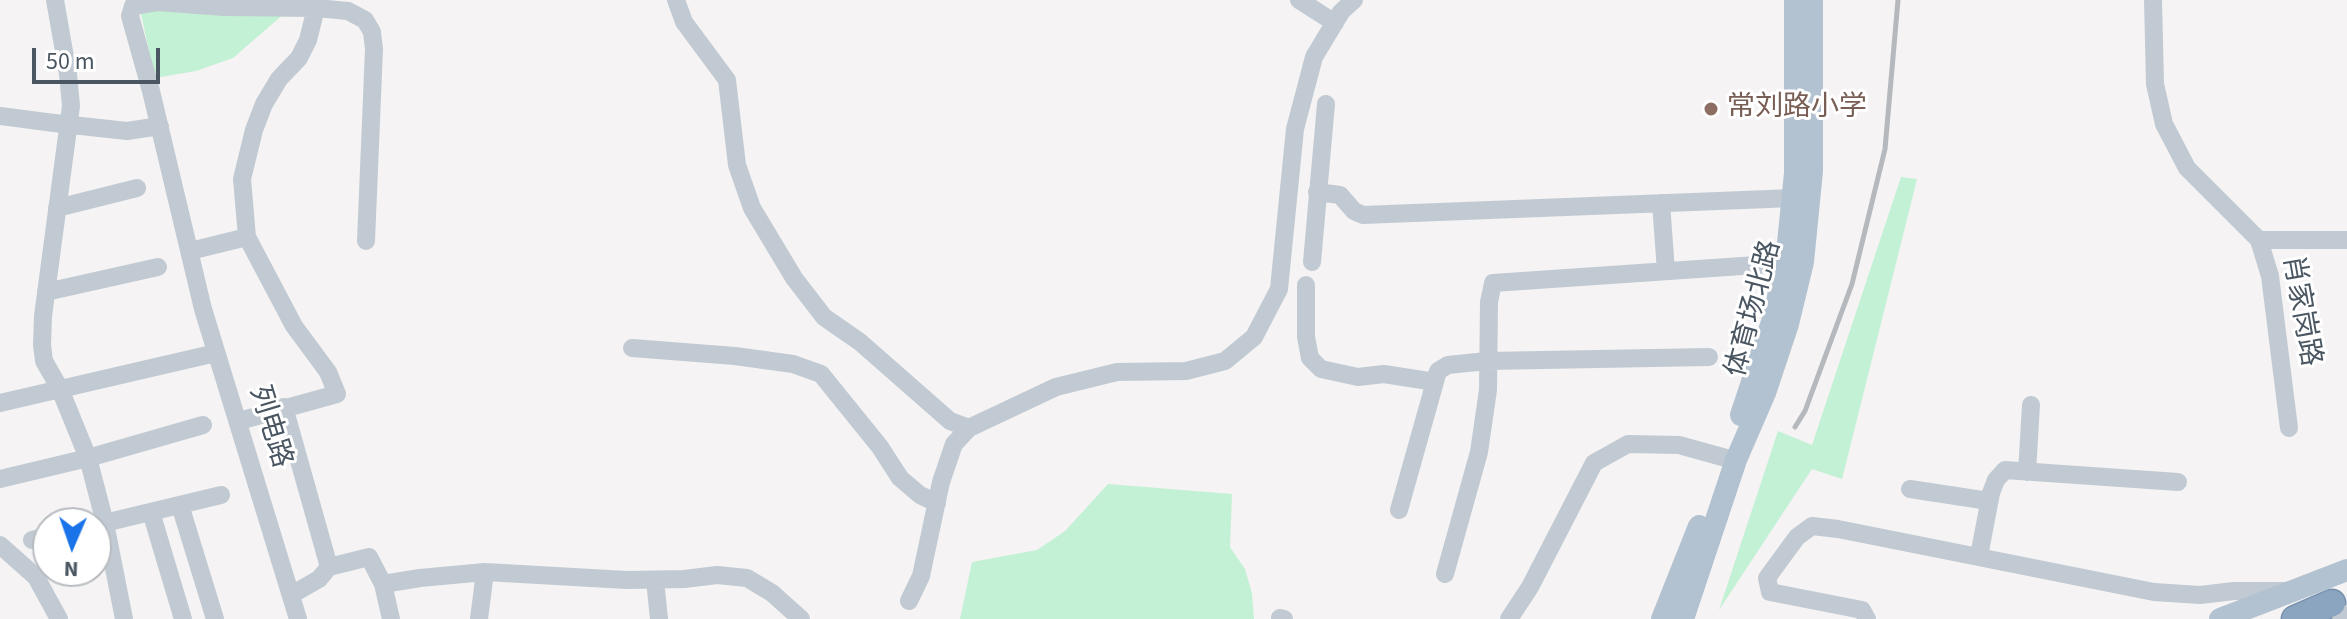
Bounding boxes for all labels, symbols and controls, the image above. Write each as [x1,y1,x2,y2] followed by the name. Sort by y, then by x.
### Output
[36,32,164,82] scale bar
[46,44,95,79] text: 50 m
[1727,92,1867,126] place label: 常刘路小学
[1702,100,1720,118] marker: 常刘路小学
[1721,237,1789,381] street label: 体育场北路
[2274,253,2326,369] street label: 肖家岗路
[241,382,297,472] street label: 列电路
[32,507,112,587] north arrow
[63,553,79,585] text: N

